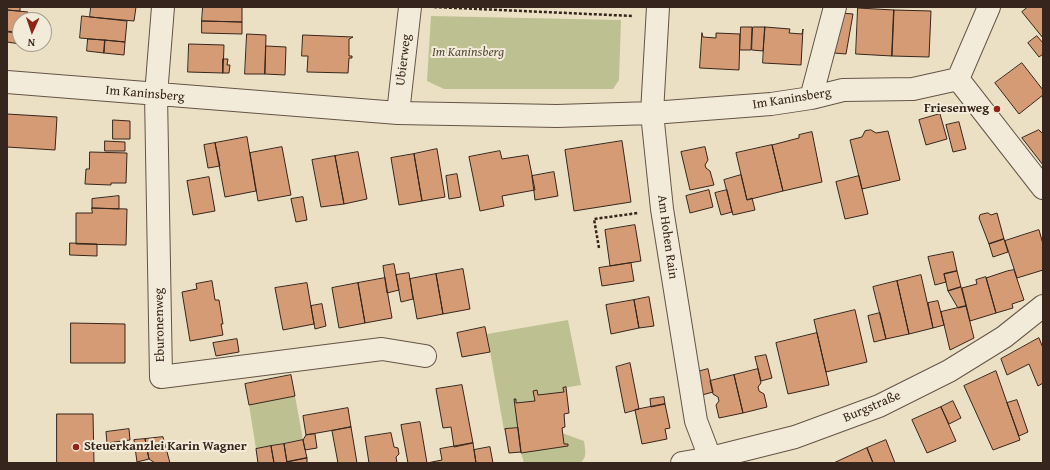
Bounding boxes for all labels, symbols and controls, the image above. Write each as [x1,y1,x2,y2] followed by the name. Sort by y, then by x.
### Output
[12,12,52,52] north arrow
[393,33,415,87] street label: Ubierweg
[27,35,36,51] text: N
[432,45,504,61] park label: Im Kaninsberg
[105,83,185,105] street label: Im Kaninsberg
[752,85,832,113] street label: Im Kaninsberg
[924,101,989,117] place label: Friesenweg
[992,104,1002,114] marker: Friesenweg
[653,194,681,280] street label: Am Hohen Rain
[152,288,168,362] street label: Eburonenweg
[841,388,903,426] street label: Burgstraße
[84,439,247,455] place label: Steuerkanzlei Karin Wagner
[71,442,81,452] marker: Steuerkanzlei Karin Wagner

